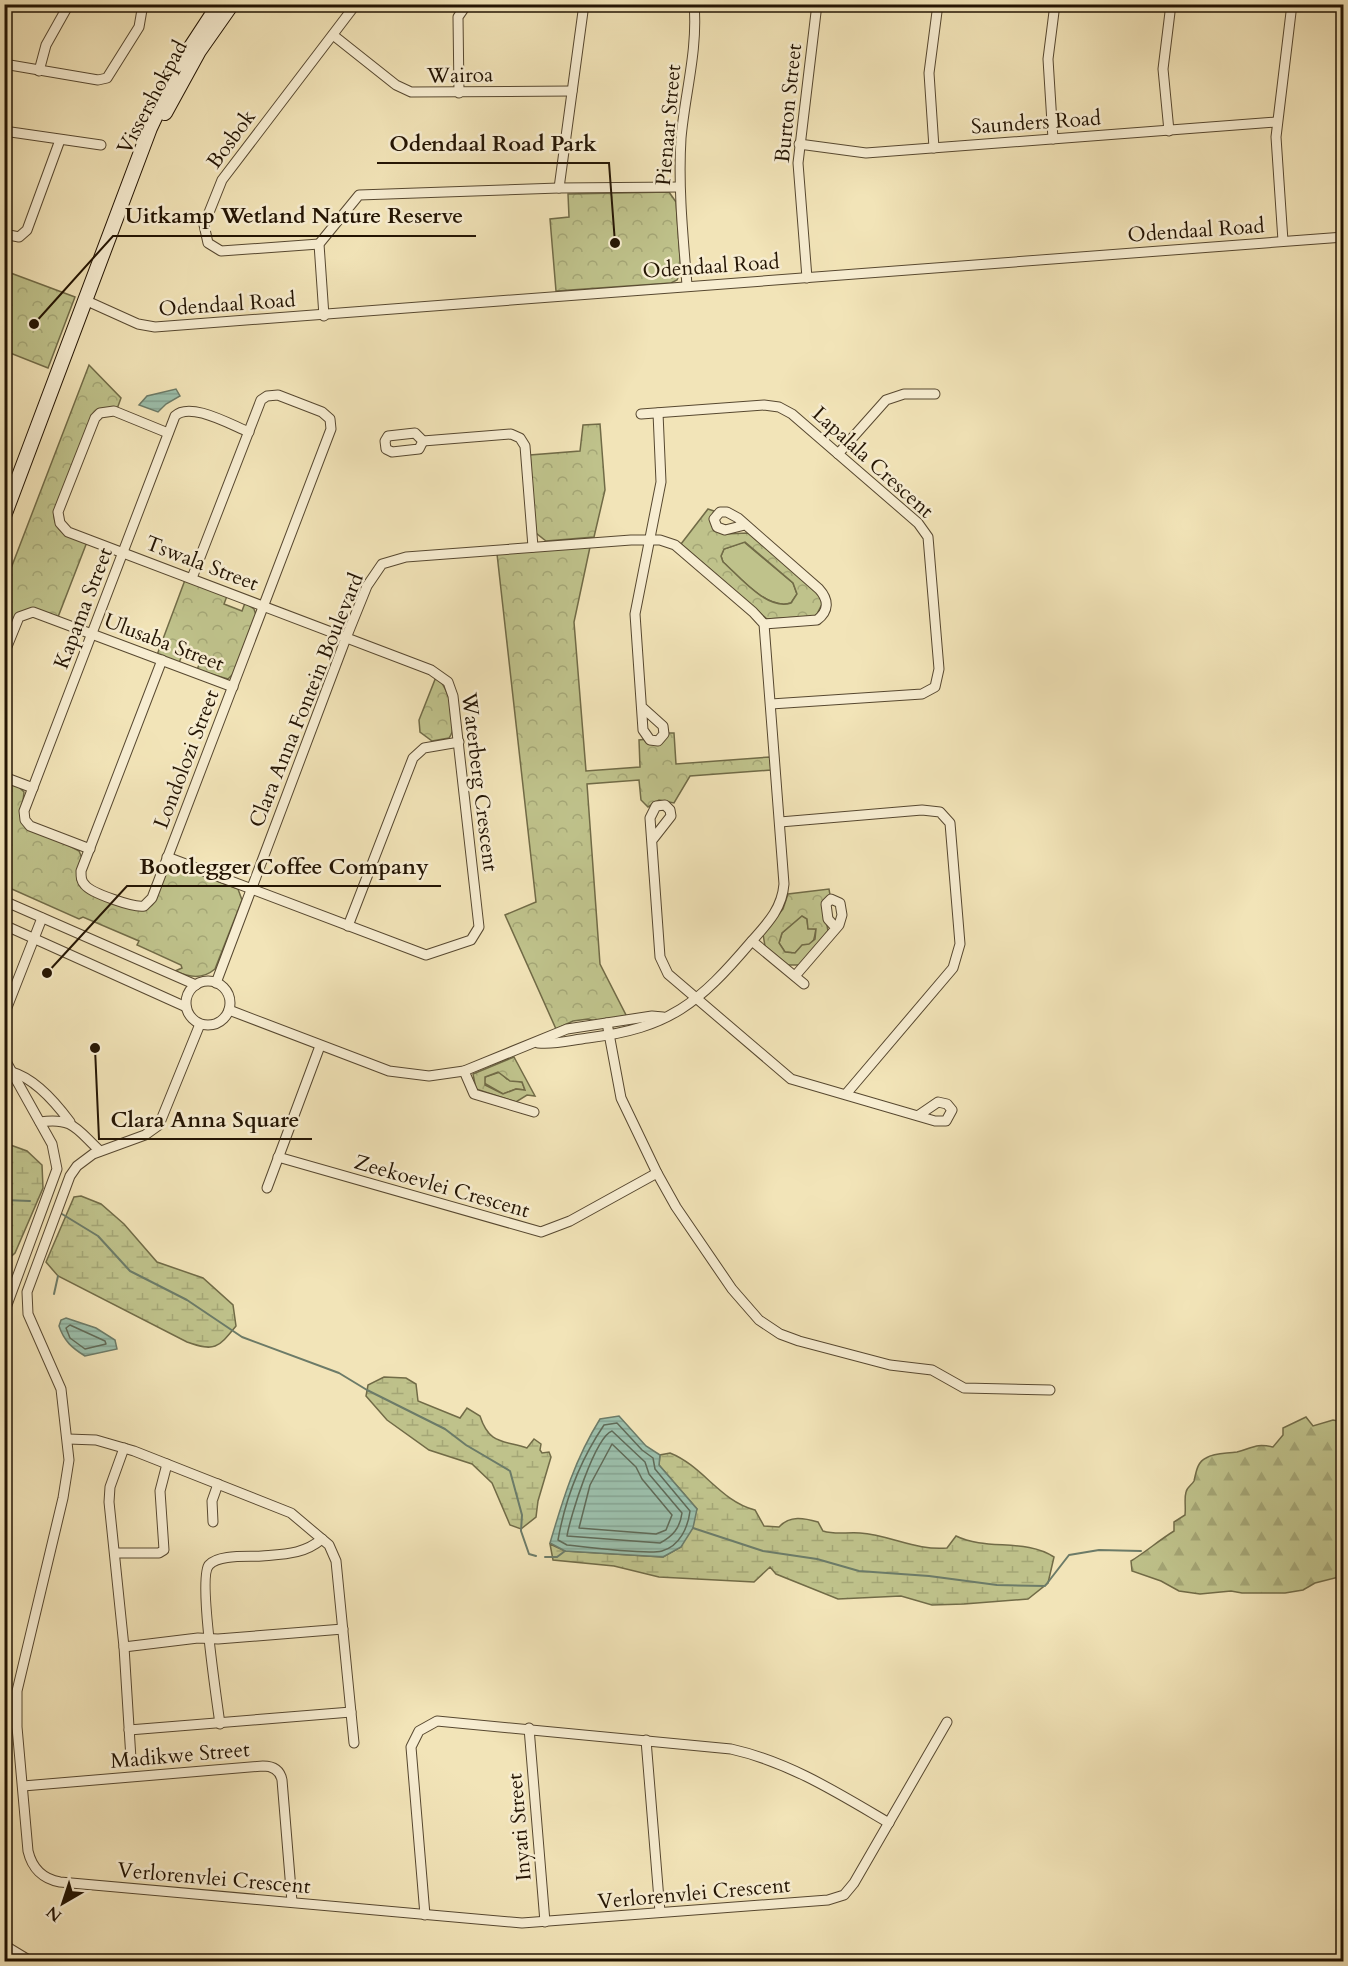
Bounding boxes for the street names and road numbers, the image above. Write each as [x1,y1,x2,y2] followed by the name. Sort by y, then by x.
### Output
[110,35,195,159] street label: Vissershokpad
[768,42,809,164] street label: Burton Street
[426,60,493,91] street label: Wairoa
[649,63,688,187] street label: Pienaar Street
[200,103,263,175] street label: Bosbok
[970,103,1102,142] street label: Saunders Road
[1127,211,1266,250] street label: Odendaal Road
[642,247,781,286] street label: Odendaal Road
[158,285,297,324] street label: Odendaal Road
[806,400,940,525] street label: Lapalala Crescent
[141,529,263,598] street label: Tswala Street
[47,543,120,673] street label: Kapama Street
[242,569,371,832] street label: Clara Anna Fontein Boulevard
[100,606,228,679] street label: Ulusaba Street
[147,685,226,833] street label: Londolozi Street
[454,690,505,873] street label: Waterberg Crescent
[351,1148,533,1225] street label: Zeekoevlei Crescent
[109,1735,251,1776] street label: Madikwe Street
[500,1772,539,1882] street label: Inyati Street
[116,1856,312,1901] street label: Verlorenvlei Crescent
[596,1871,792,1916] street label: Verlorenvlei Crescent

